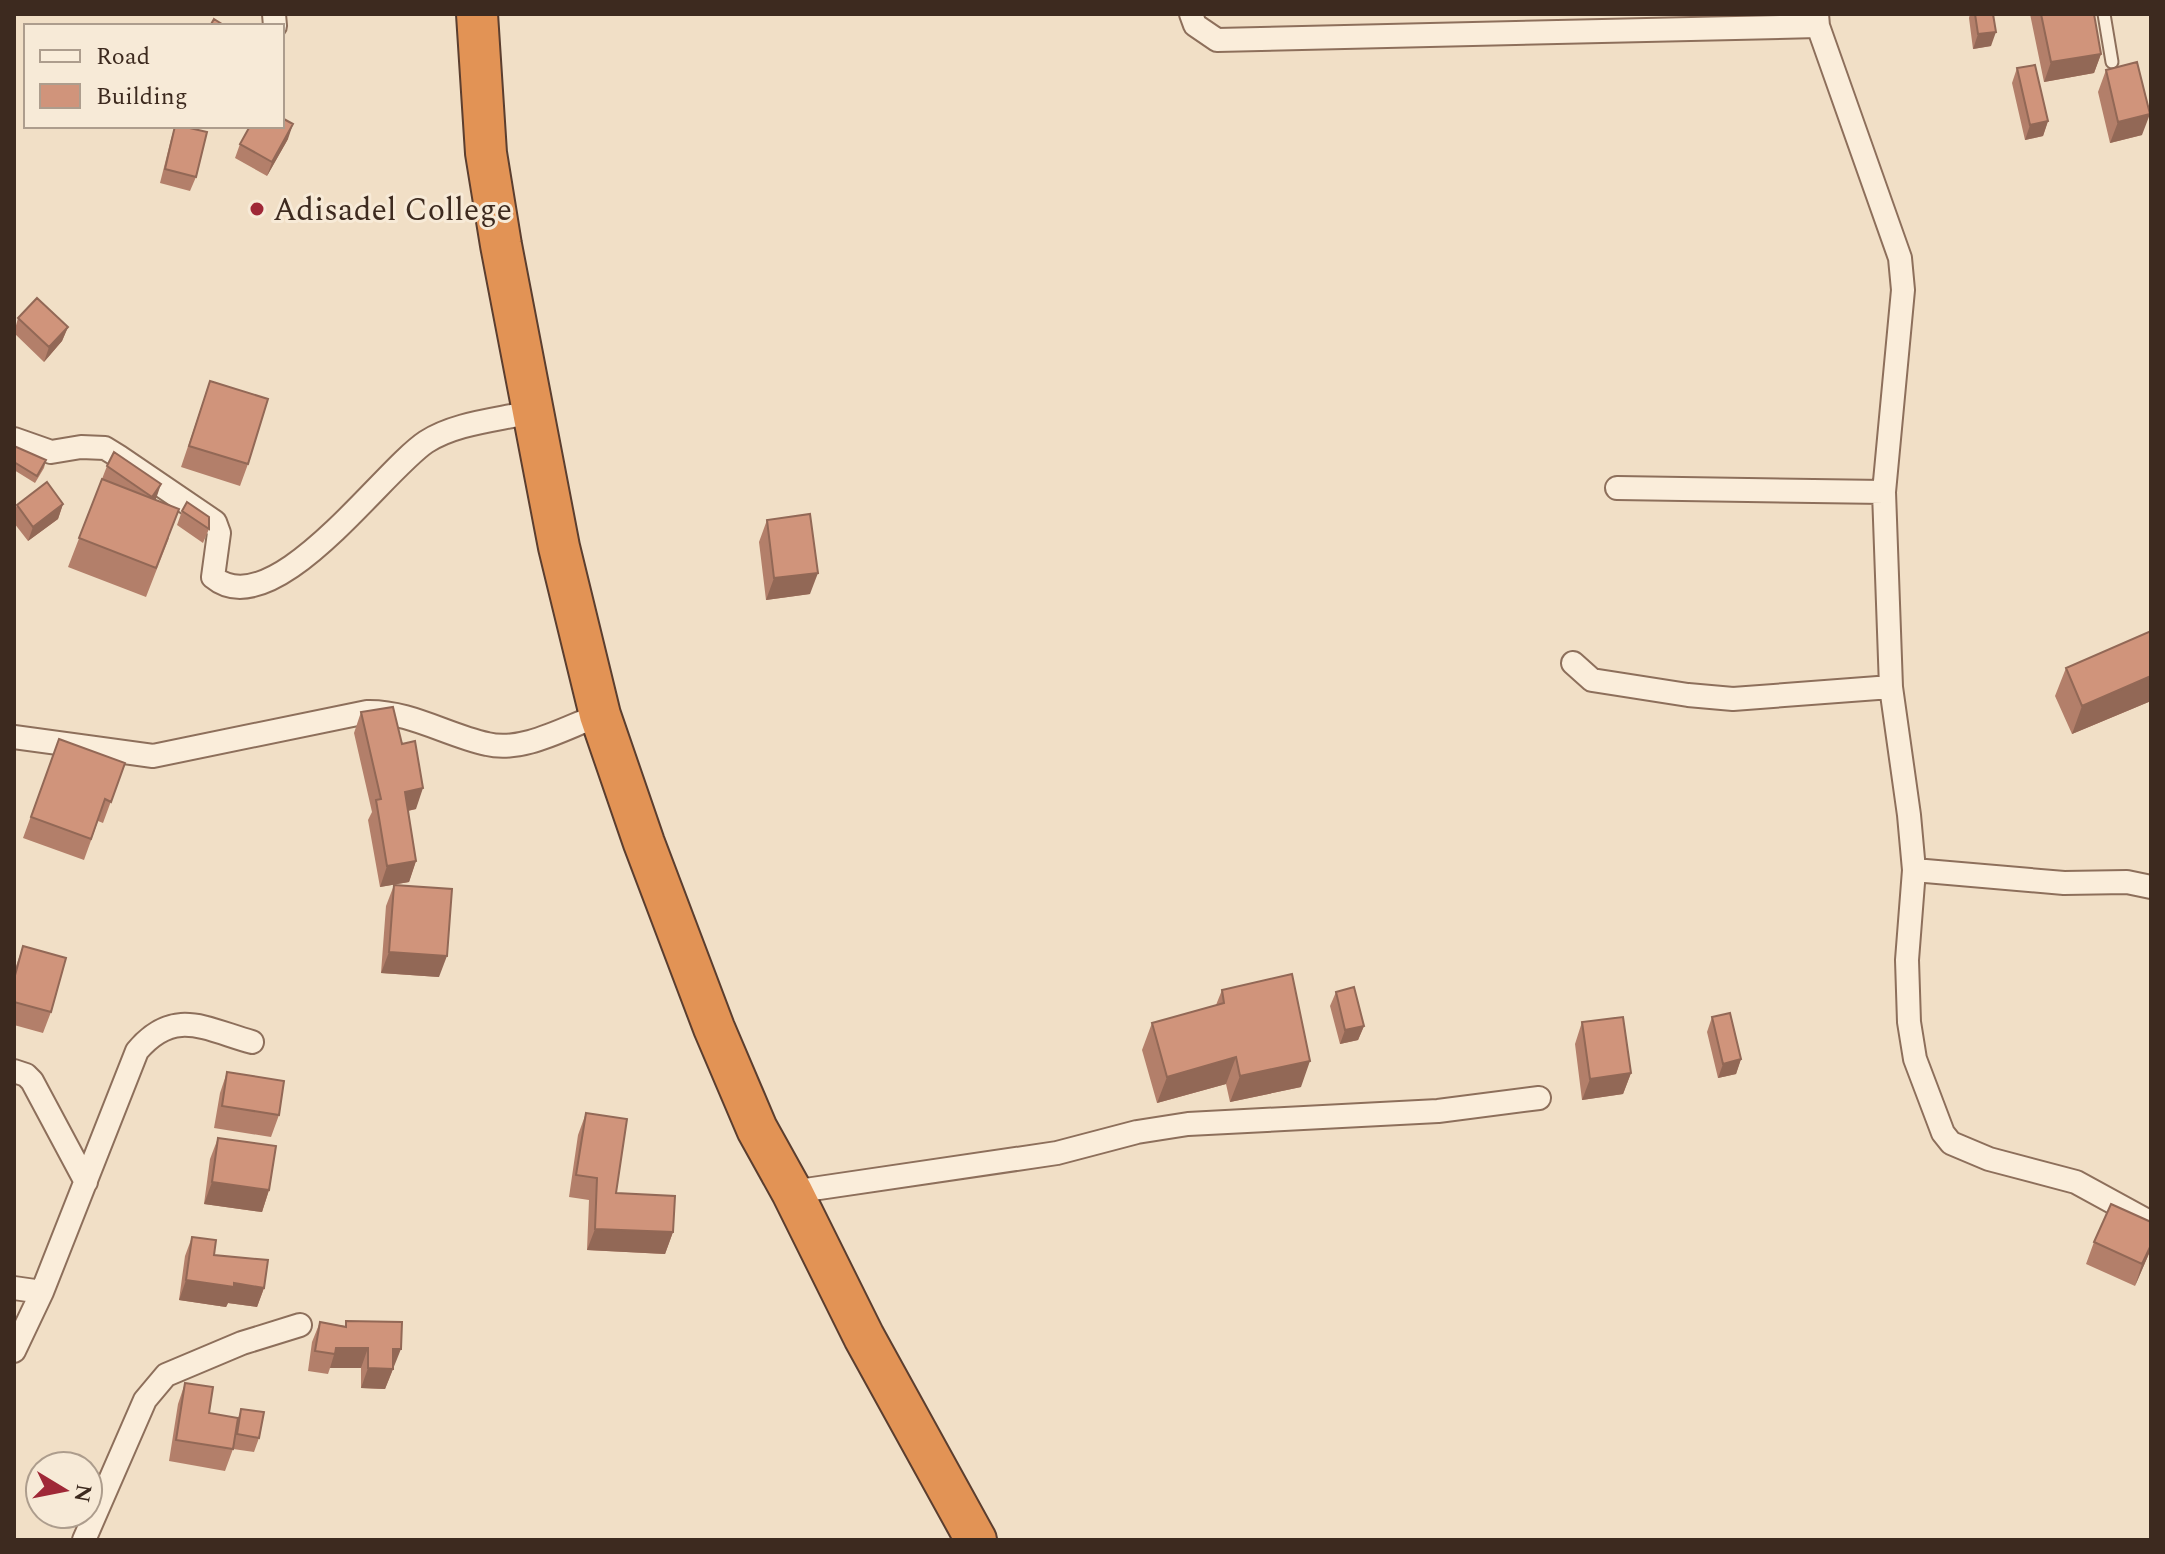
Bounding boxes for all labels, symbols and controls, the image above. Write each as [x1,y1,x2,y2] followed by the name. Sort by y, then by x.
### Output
[24,24,284,128] legend
[96,39,150,75] text: Road
[96,79,188,115] text: Building
[273,186,512,235] place label: Adisadel College
[248,200,266,218] marker: Adisadel College
[24,1450,104,1530] north arrow
[64,1482,100,1505] text: N

